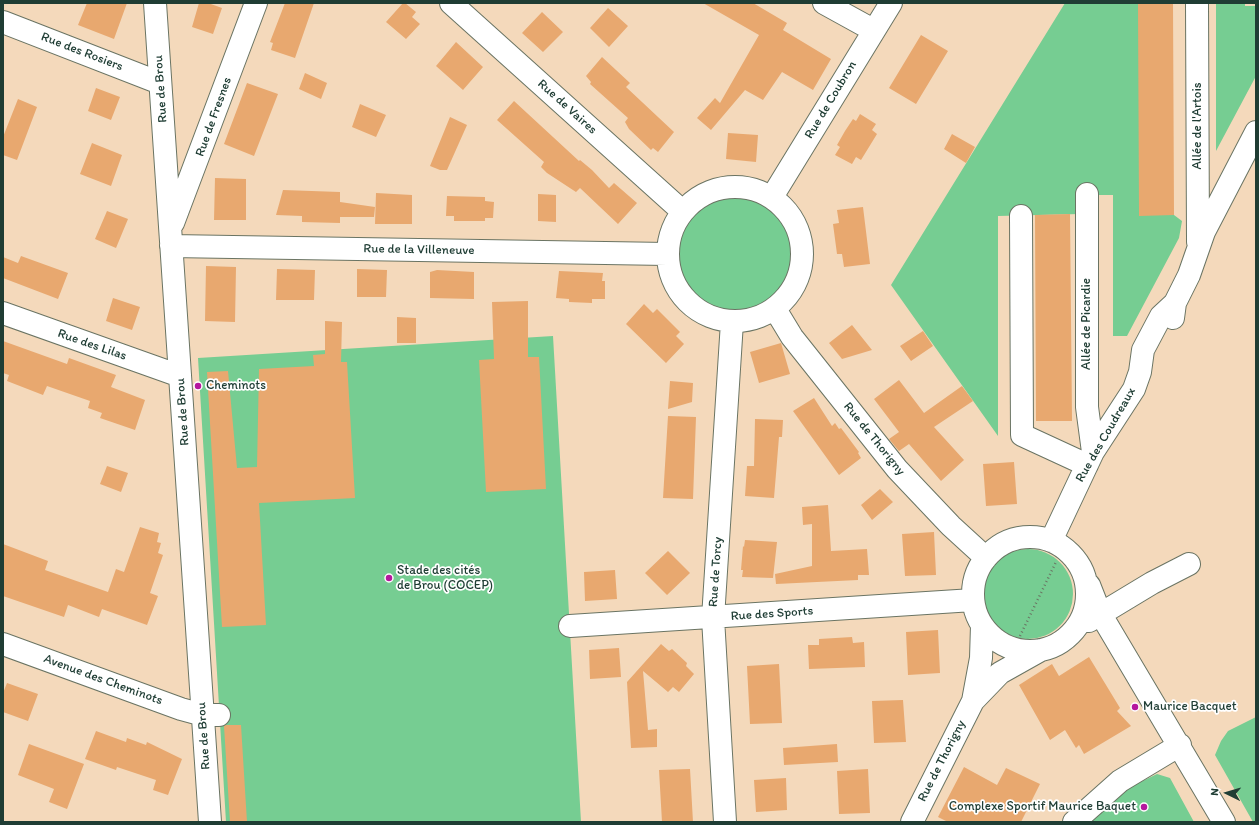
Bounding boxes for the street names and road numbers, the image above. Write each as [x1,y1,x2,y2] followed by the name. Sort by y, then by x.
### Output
[39,29,125,75] street label: Rue des Rosiers
[151,55,171,123] street label: Rue de Brou
[802,58,860,142] street label: Rue de Coubron
[192,75,236,159] street label: Rue de Fresnes
[534,76,600,138] street label: Rue de Vaires
[1190,82,1206,170] street label: Allée de l'Artois
[363,241,475,259] street label: Rue de la Villeneuve
[1079,278,1095,370] street label: Allée de Picardie
[55,326,129,364] street label: Rue des Lilas
[173,378,193,446] street label: Rue de Brou
[1073,385,1139,485] street label: Rue des Coudreaux
[840,399,908,479] street label: Rue de Thorigny
[706,536,726,608] street label: Rue de Torcy
[730,603,814,625] street label: Rue des Sports
[41,651,165,709] street label: Avenue des Cheminots
[194,702,214,770] street label: Rue de Brou
[915,718,969,804] street label: Rue de Thorigny

